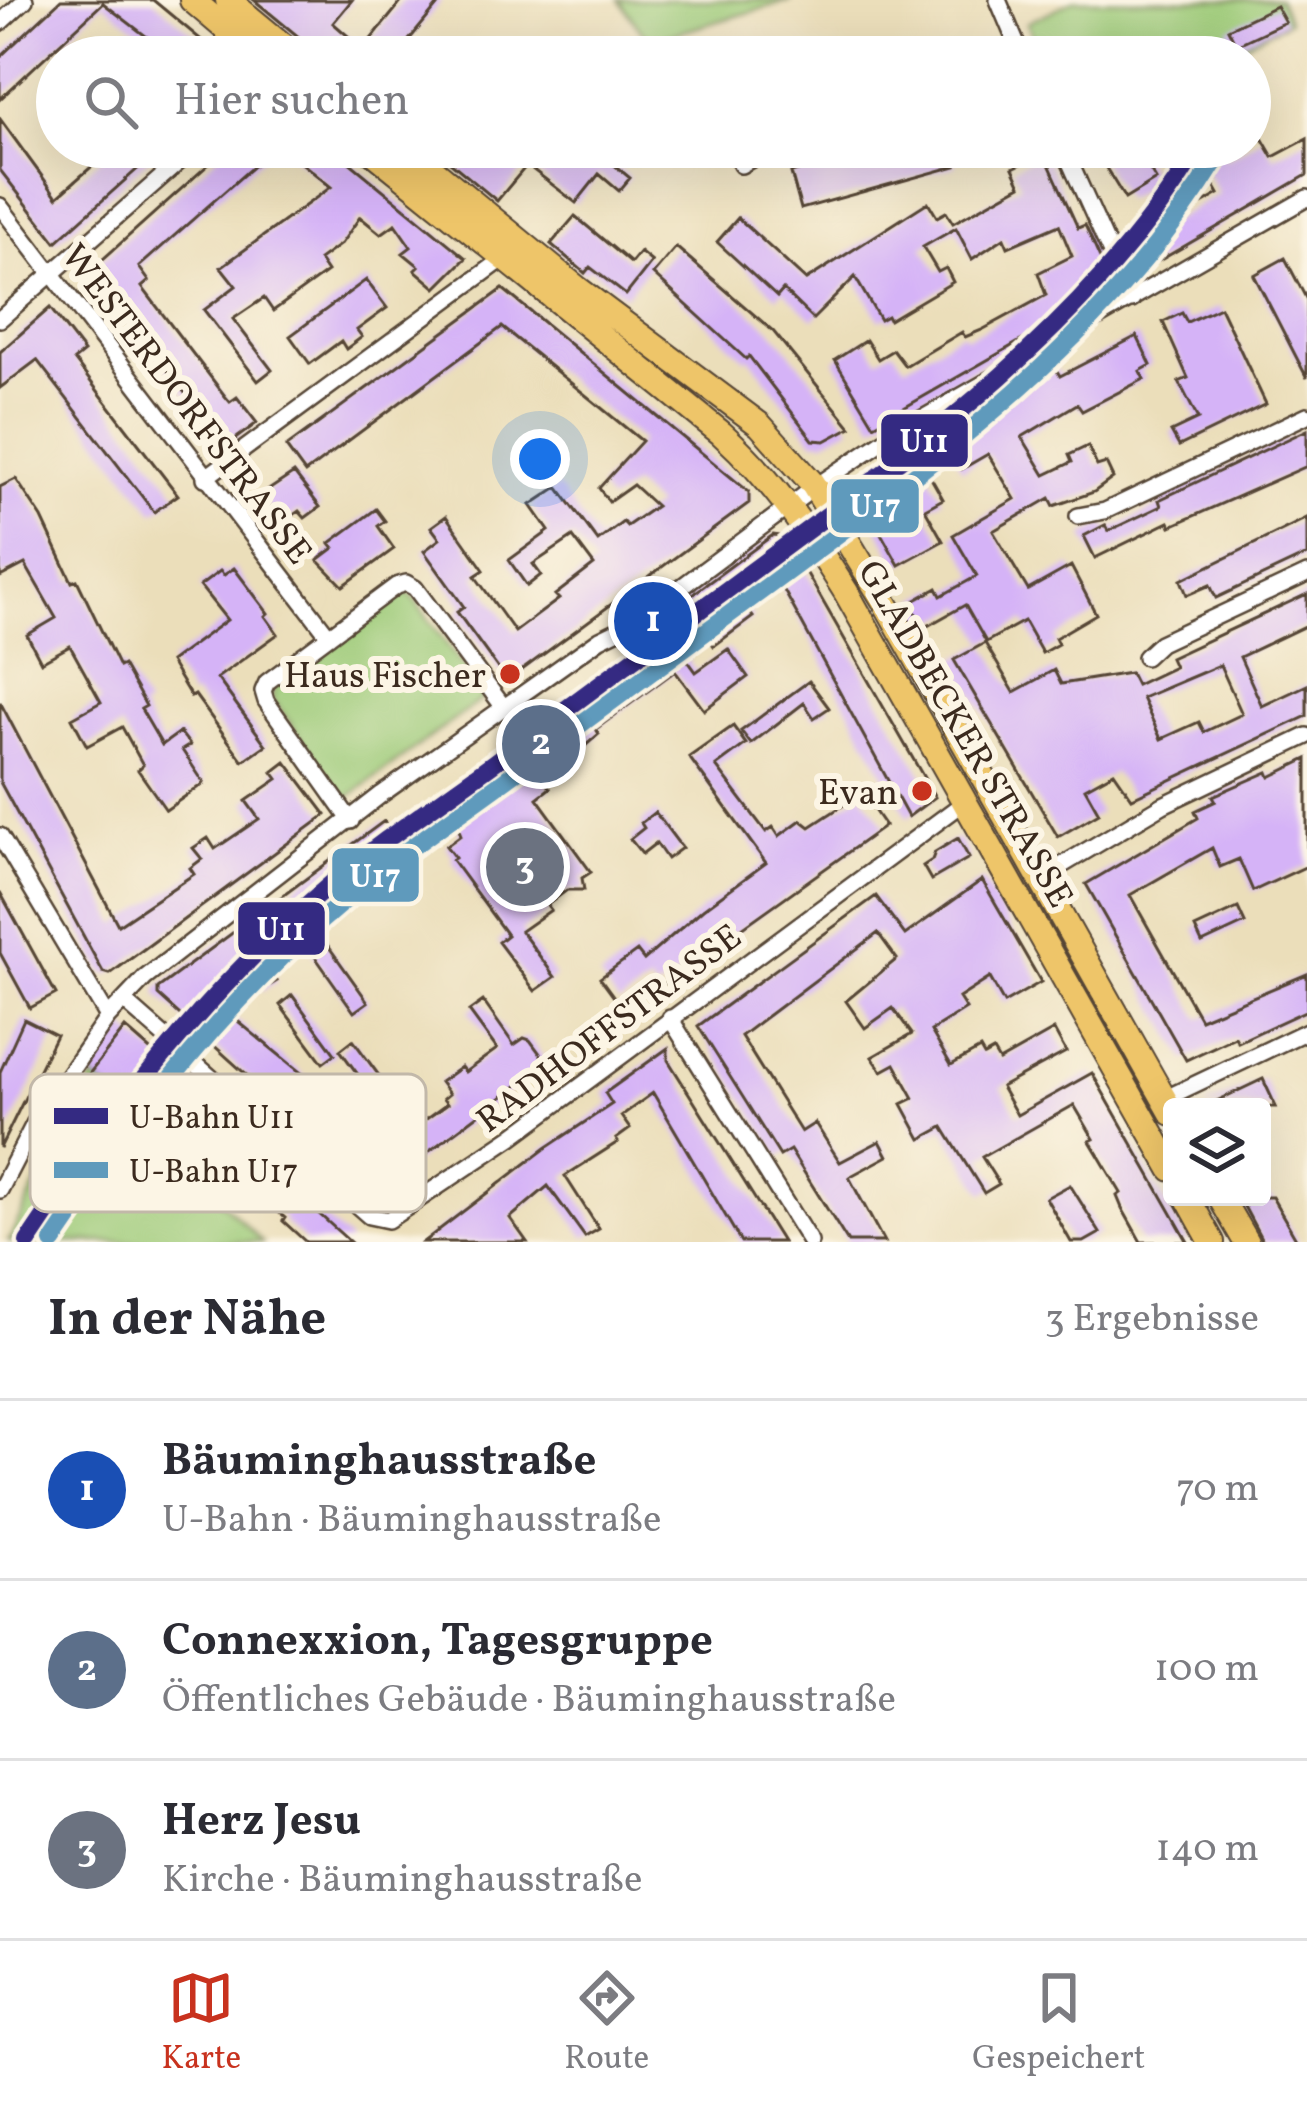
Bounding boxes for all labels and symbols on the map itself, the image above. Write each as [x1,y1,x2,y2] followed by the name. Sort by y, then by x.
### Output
[48,235,322,576] street label: WESTERDORFSTRASSE
[879,412,970,469] line badge: U11
[899,421,949,467] text: U11
[510,429,570,489] your location
[829,477,921,535] line badge: U17
[849,486,901,532] text: U17
[844,552,1084,918] street label: GLADBECKER STRASSE
[614,576,692,666] pin: 1
[284,653,486,703] place label: Haus Fischer
[497,661,523,687] marker: Haus Fischer
[502,699,580,789] pin: 2
[818,770,898,820] place label: Evan
[909,778,935,804] marker: Evan
[486,822,564,912] pin: 3
[330,846,421,904] line badge: U17
[349,856,401,902] text: U17
[236,900,327,957] line badge: U11
[256,909,306,955] text: U11
[468,914,753,1146] street label: RADHOFFSTRASSE
[30,1074,426,1212] legend
[129,1097,295,1143] text: U-Bahn U11
[129,1151,298,1197] text: U-Bahn U17

